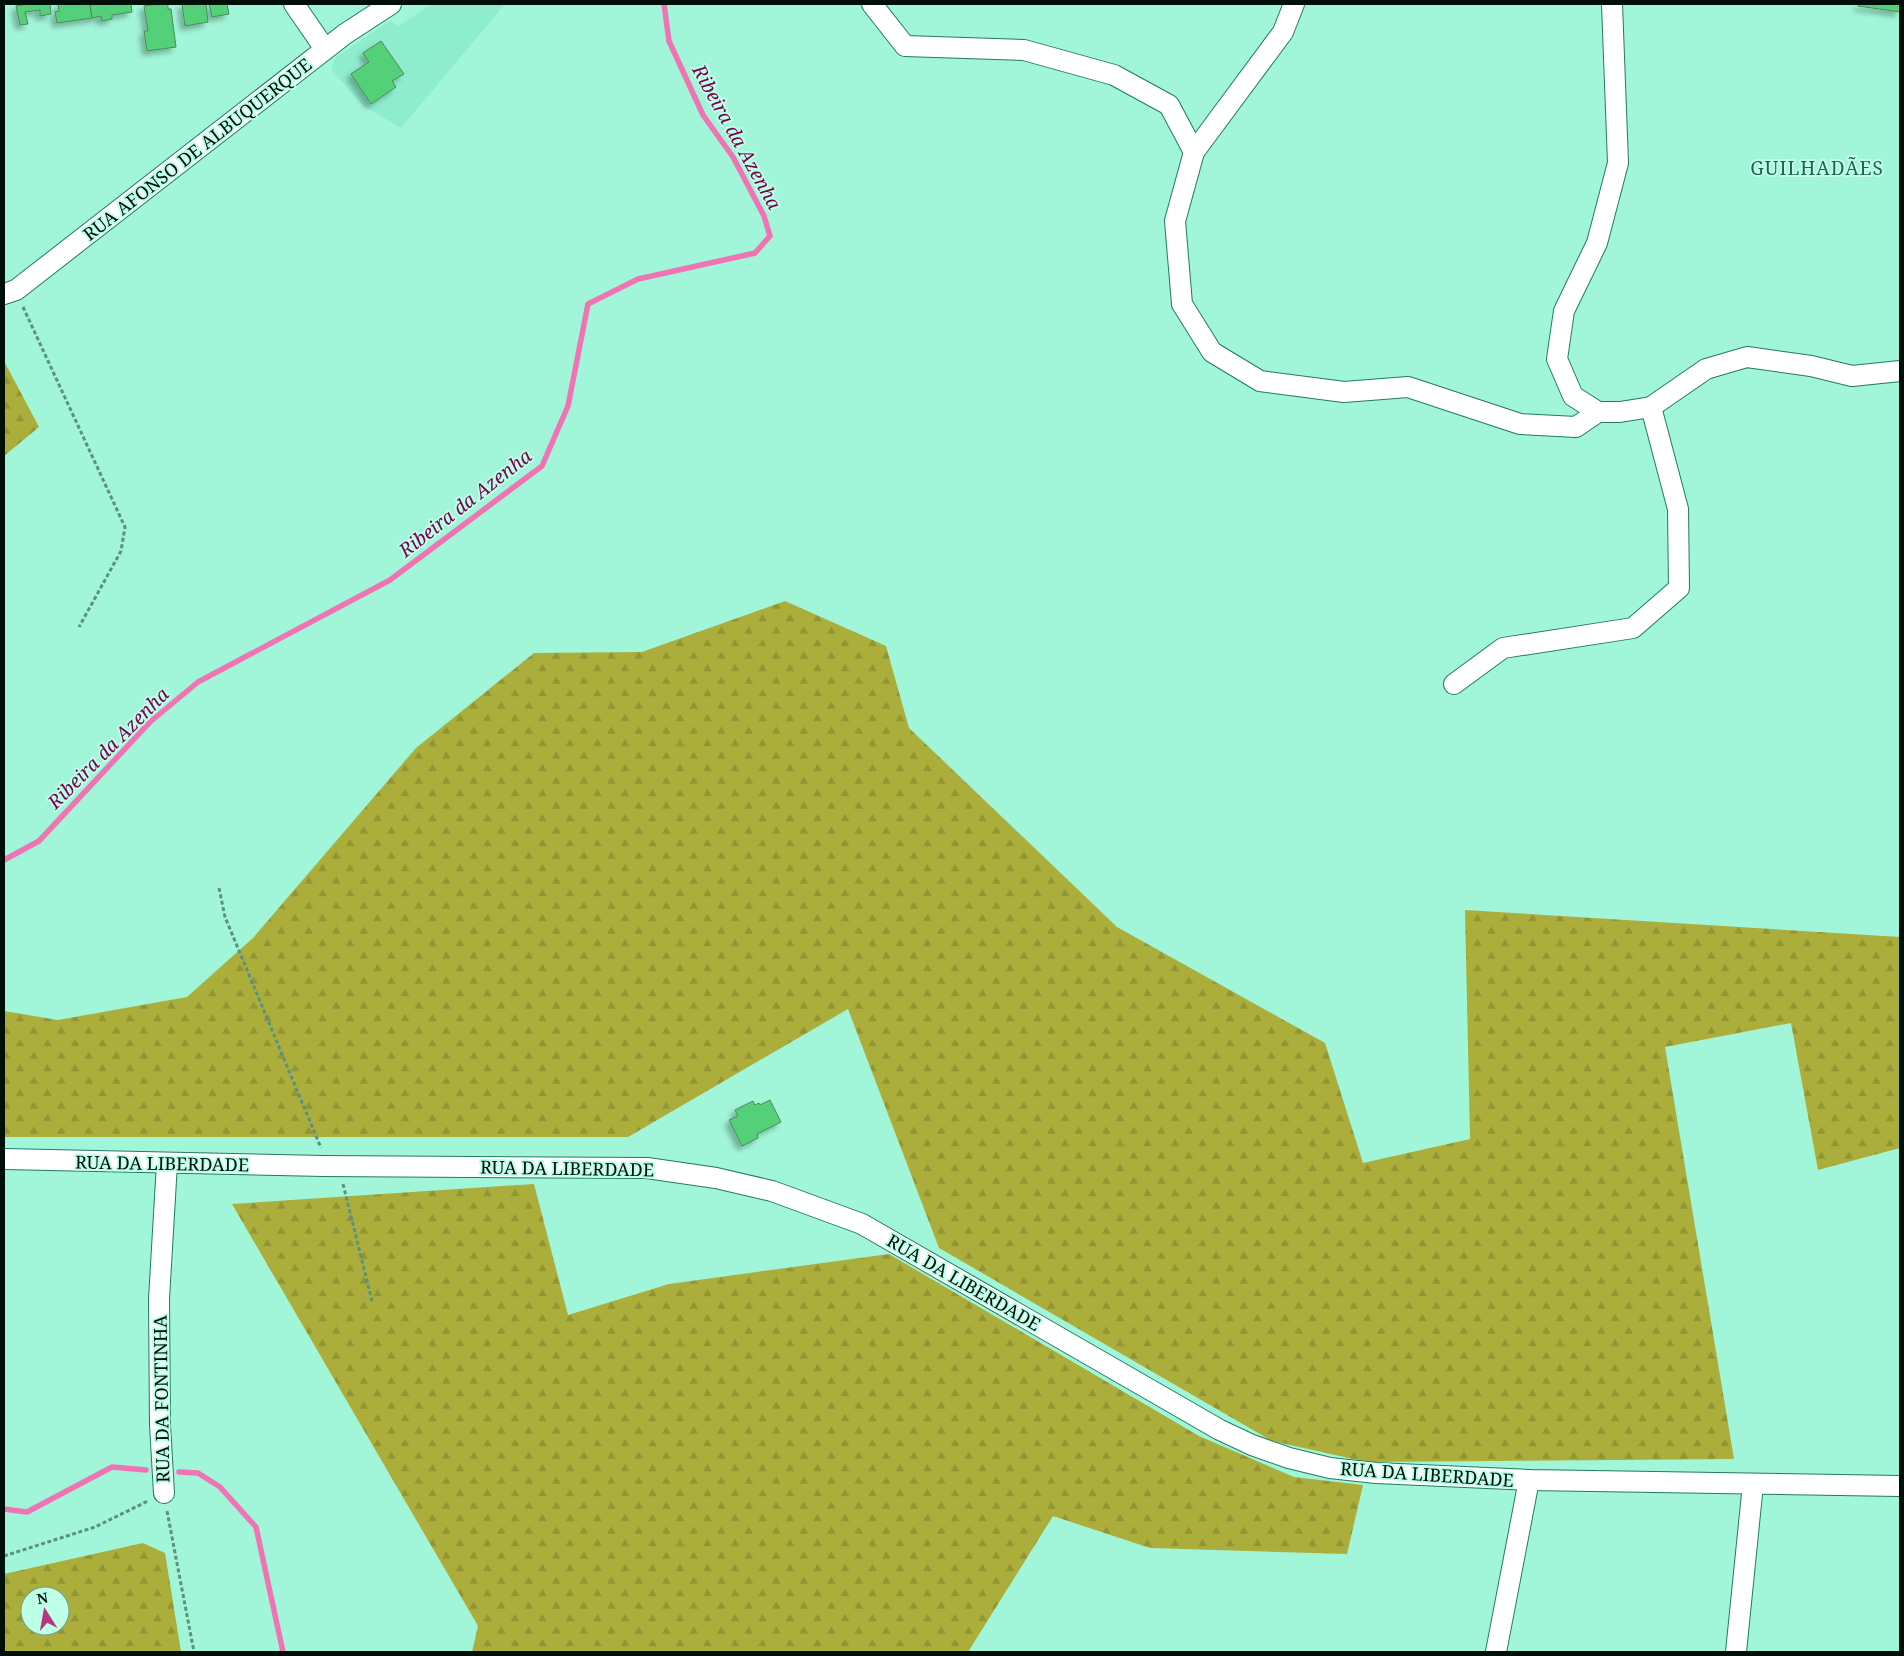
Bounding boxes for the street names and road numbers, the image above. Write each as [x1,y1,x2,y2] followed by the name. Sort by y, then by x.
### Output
[78,52,316,246] street label: RUA AFONSO DE ALBUQUERQUE
[75,1149,249,1177] street label: RUA DA LIBERDADE
[480,1154,654,1182] street label: RUA DA LIBERDADE
[883,1228,1045,1336] street label: RUA DA LIBERDADE
[148,1315,174,1483] street label: RUA DA FONTINHA
[1339,1456,1515,1492] street label: RUA DA LIBERDADE

